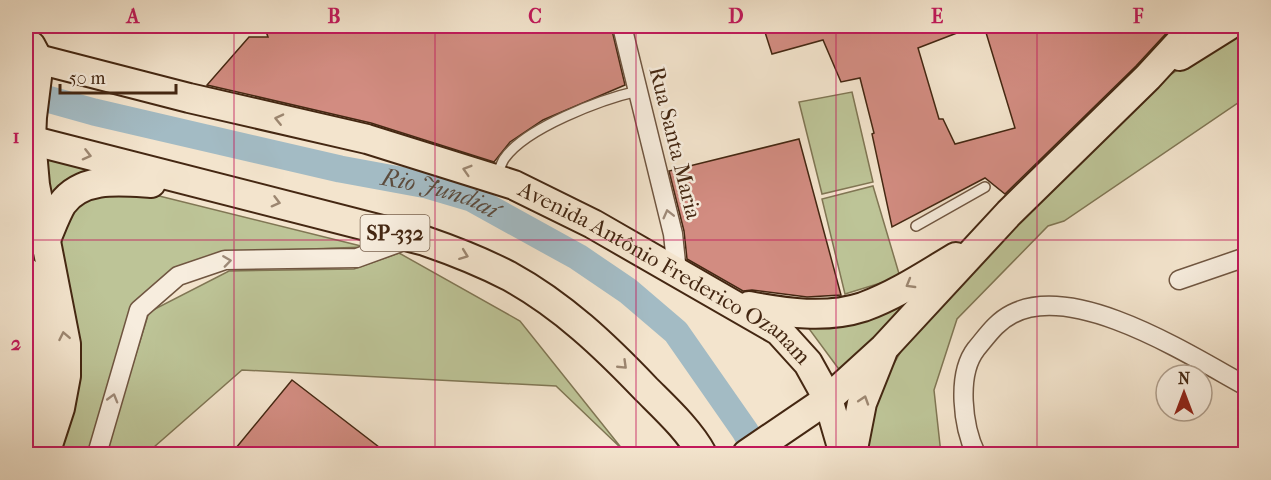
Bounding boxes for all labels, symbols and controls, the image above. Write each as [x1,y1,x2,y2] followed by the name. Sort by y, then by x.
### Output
[125,5,141,28] text: A
[327,5,341,28] text: B
[528,5,542,28] text: C
[728,5,744,28] text: D
[931,5,943,28] text: E
[1132,5,1144,28] text: F
[60,57,176,95] scale bar
[643,64,707,223] street label: Rua Santa Maria
[69,68,106,89] text: 50 m
[274,113,284,126] one-way arrow
[12,125,20,148] text: 1
[82,148,92,161] one-way arrow
[377,163,507,226] water label: Rio Jundiaí
[462,165,473,177] one-way arrow
[513,176,816,370] street label: Avenida Antônio Frederico Ozanam
[270,195,281,207] one-way arrow
[663,210,676,220] one-way arrow
[360,215,430,251] road number: SP-332
[458,248,469,260] one-way arrow
[222,256,231,268] one-way arrow
[906,277,916,288] one-way arrow
[11,332,21,355] text: 2
[58,332,71,342] one-way arrow
[616,358,626,369] one-way arrow
[1154,363,1214,423] north arrow
[1178,369,1191,388] text: N
[106,393,118,404] one-way arrow
[857,395,869,406] one-way arrow

